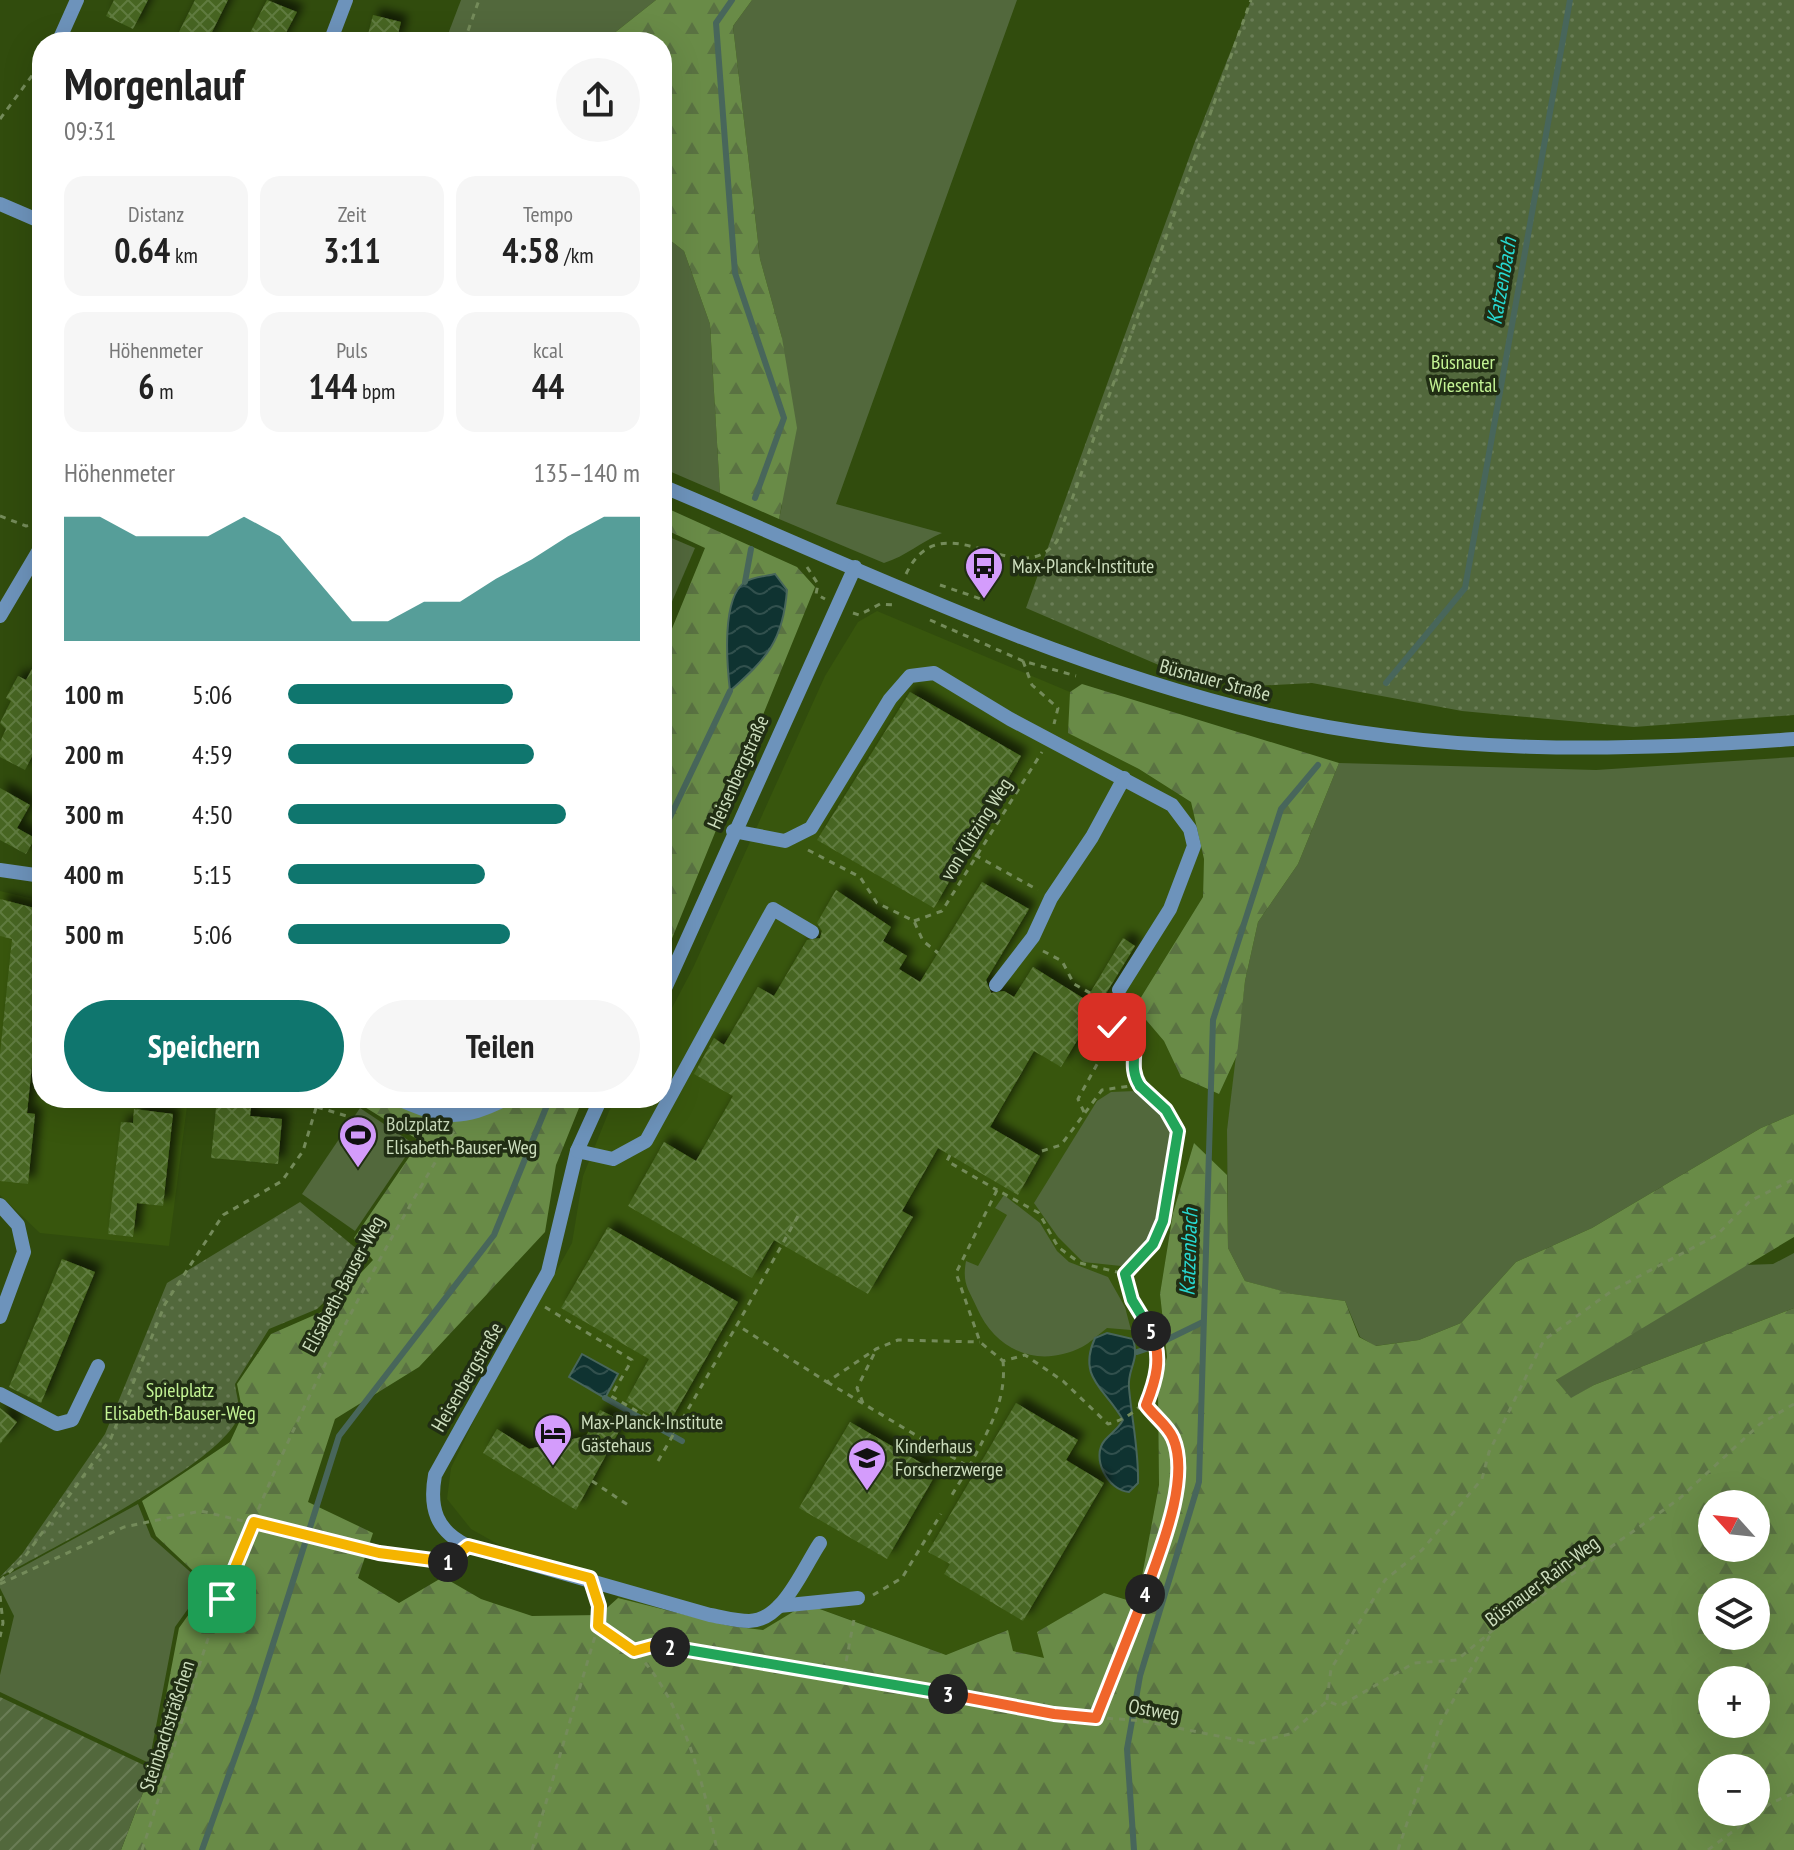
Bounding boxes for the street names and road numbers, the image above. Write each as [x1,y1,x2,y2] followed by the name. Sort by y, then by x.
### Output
[1157,653,1273,707] street label: Büsnauer Straße
[701,711,775,833] street label: Heisenbergstraße
[934,773,1018,885] street label: von Klitzing Weg
[296,1211,390,1357] street label: Elisabeth-Bauser-Weg
[425,1318,509,1436] street label: Heisenbergstraße
[1480,1530,1604,1632] street label: Büsnauer-Rain-Weg
[134,1657,200,1795] street label: Steinbachsträßchen
[1126,1693,1182,1727] street label: Ostweg

